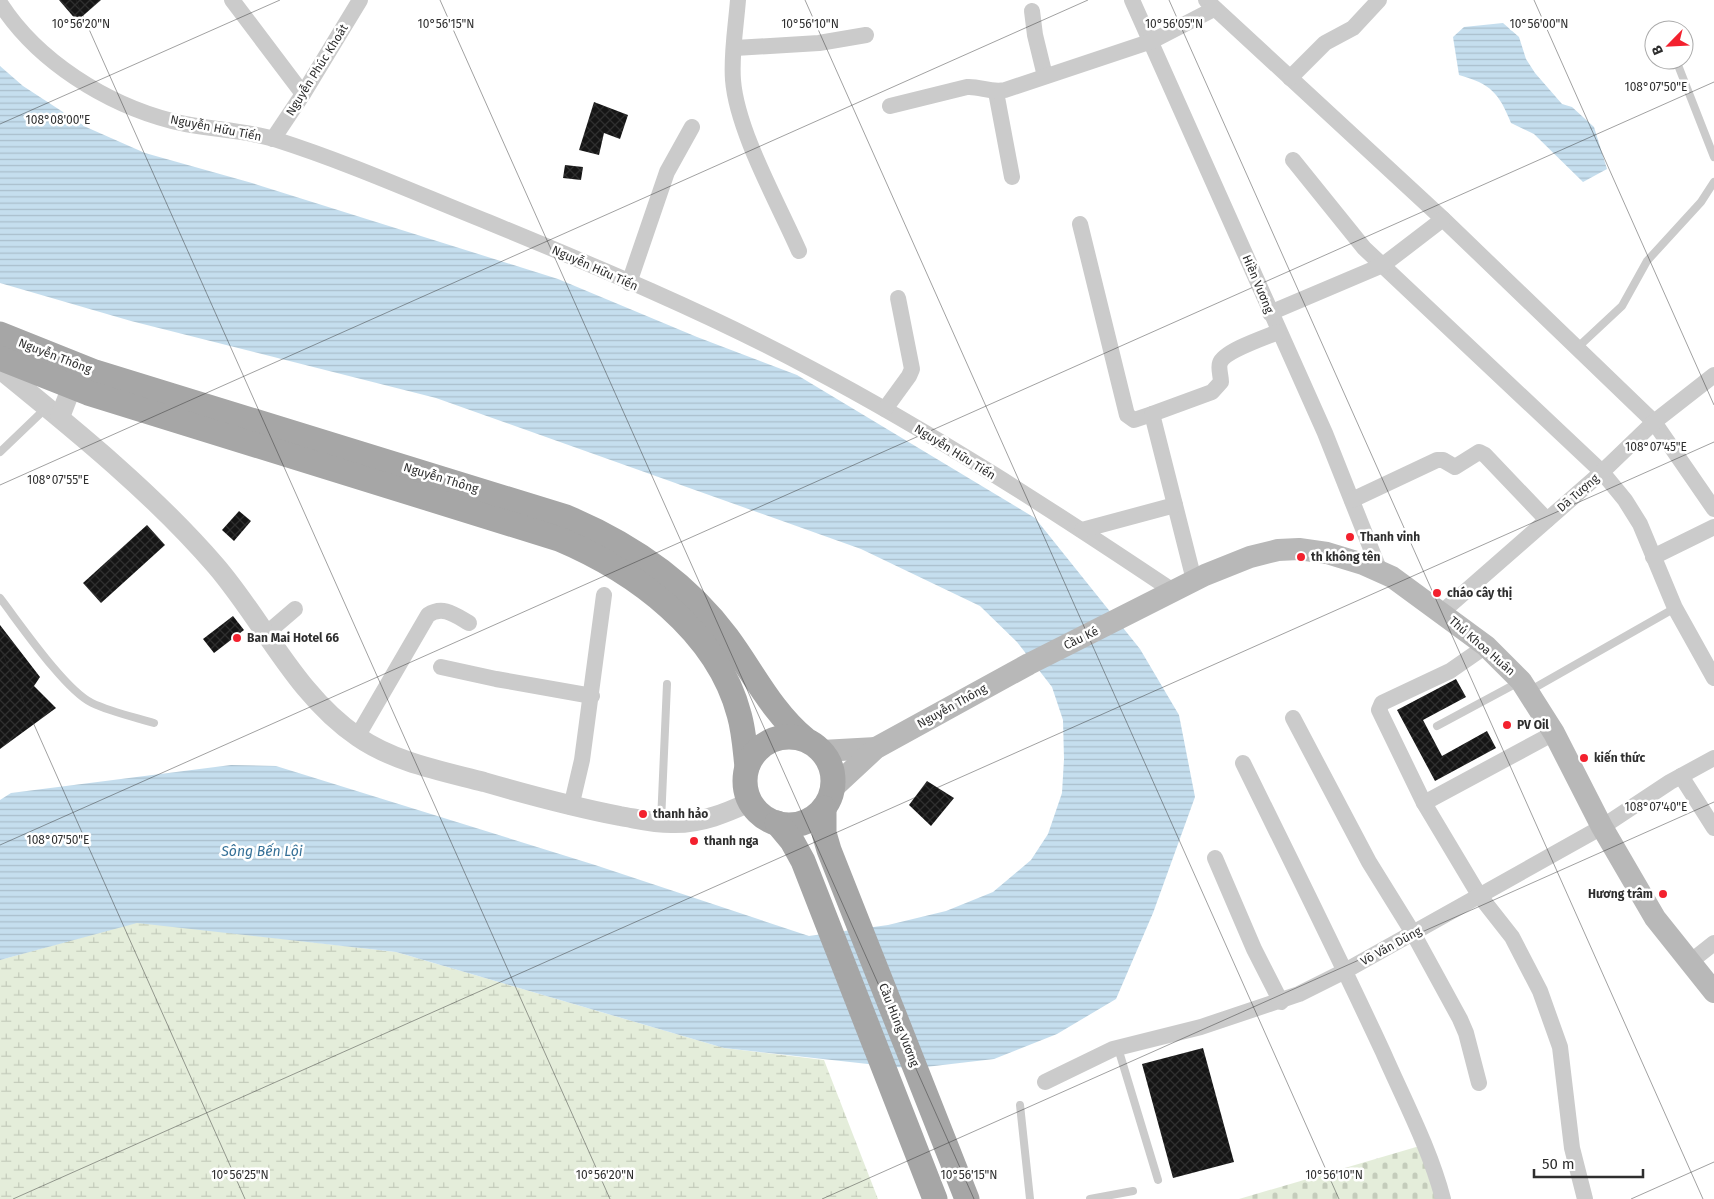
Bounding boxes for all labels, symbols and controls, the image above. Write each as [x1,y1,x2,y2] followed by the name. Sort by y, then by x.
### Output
[52,17,110,31] text: 10°56'20"N
[418,17,474,31] text: 10°56'15"N
[781,17,839,31] text: 10°56'10"N
[1145,17,1203,31] text: 10°56'05"N
[1509,17,1569,31] text: 10°56'00"N
[282,20,351,118] street label: Nguyễn Phúc Khoát
[1644,20,1694,70] north arrow
[1648,42,1667,57] text: B
[1624,80,1688,94] text: 108°07'50"E
[169,111,263,144] street label: Nguyễn Hữu Tiến
[26,113,90,127] text: 108°08'00"E
[550,242,641,293] street label: Nguyễn Hữu Tiến
[1239,252,1278,316] street label: Hiền Vương
[16,335,95,377] street label: Nguyễn Thông
[912,421,999,482] street label: Nguyễn Hữu Tiến
[1625,440,1687,454] text: 108°07'45"E
[402,459,481,496] street label: Nguyễn Thông
[1554,471,1602,515] street label: Dã Tượng
[27,473,89,487] text: 108°07'55"E
[1360,530,1420,544] place label: Thanh vinh
[1344,531,1356,543] marker: Thanh vinh
[1311,550,1380,564] place label: th không tên
[1295,551,1307,563] marker: th không tên
[1447,586,1512,600] place label: cháo cây thị
[1431,587,1443,599] marker: cháo cây thị
[1446,614,1518,678] street label: Thủ Khoa Huân
[1061,623,1101,652] street label: Cầu Ké
[247,631,339,645] place label: Ban Mai Hotel 66
[231,632,243,644] marker: Ban Mai Hotel 66
[914,680,990,731] street label: Nguyễn Thông
[1517,718,1549,732] place label: PV Oil
[1501,719,1513,731] marker: PV Oil
[1594,749,1645,765] place label: kiến thức
[1578,752,1590,764] marker: kiến thức
[1625,800,1688,814] text: 108°07'40"E
[653,807,708,821] place label: thanh hảo
[637,808,649,820] marker: thanh hảo
[26,833,90,847] text: 108°07'50"E
[704,834,759,848] place label: thanh nga
[688,835,700,847] marker: thanh nga
[220,842,303,860] water label: Sông Bến Lội
[1588,887,1653,901] place label: Hương trâm
[1657,888,1669,900] marker: Hương trâm
[1358,923,1425,968] street label: Võ Văn Dũng
[876,981,923,1069] street label: Cầu Hùng Vương
[1534,1146,1643,1178] scale bar
[1542,1155,1575,1173] text: 50 m
[211,1168,269,1182] text: 10°56'25"N
[576,1168,634,1182] text: 10°56'20"N
[941,1168,997,1182] text: 10°56'15"N
[1305,1168,1363,1182] text: 10°56'10"N

